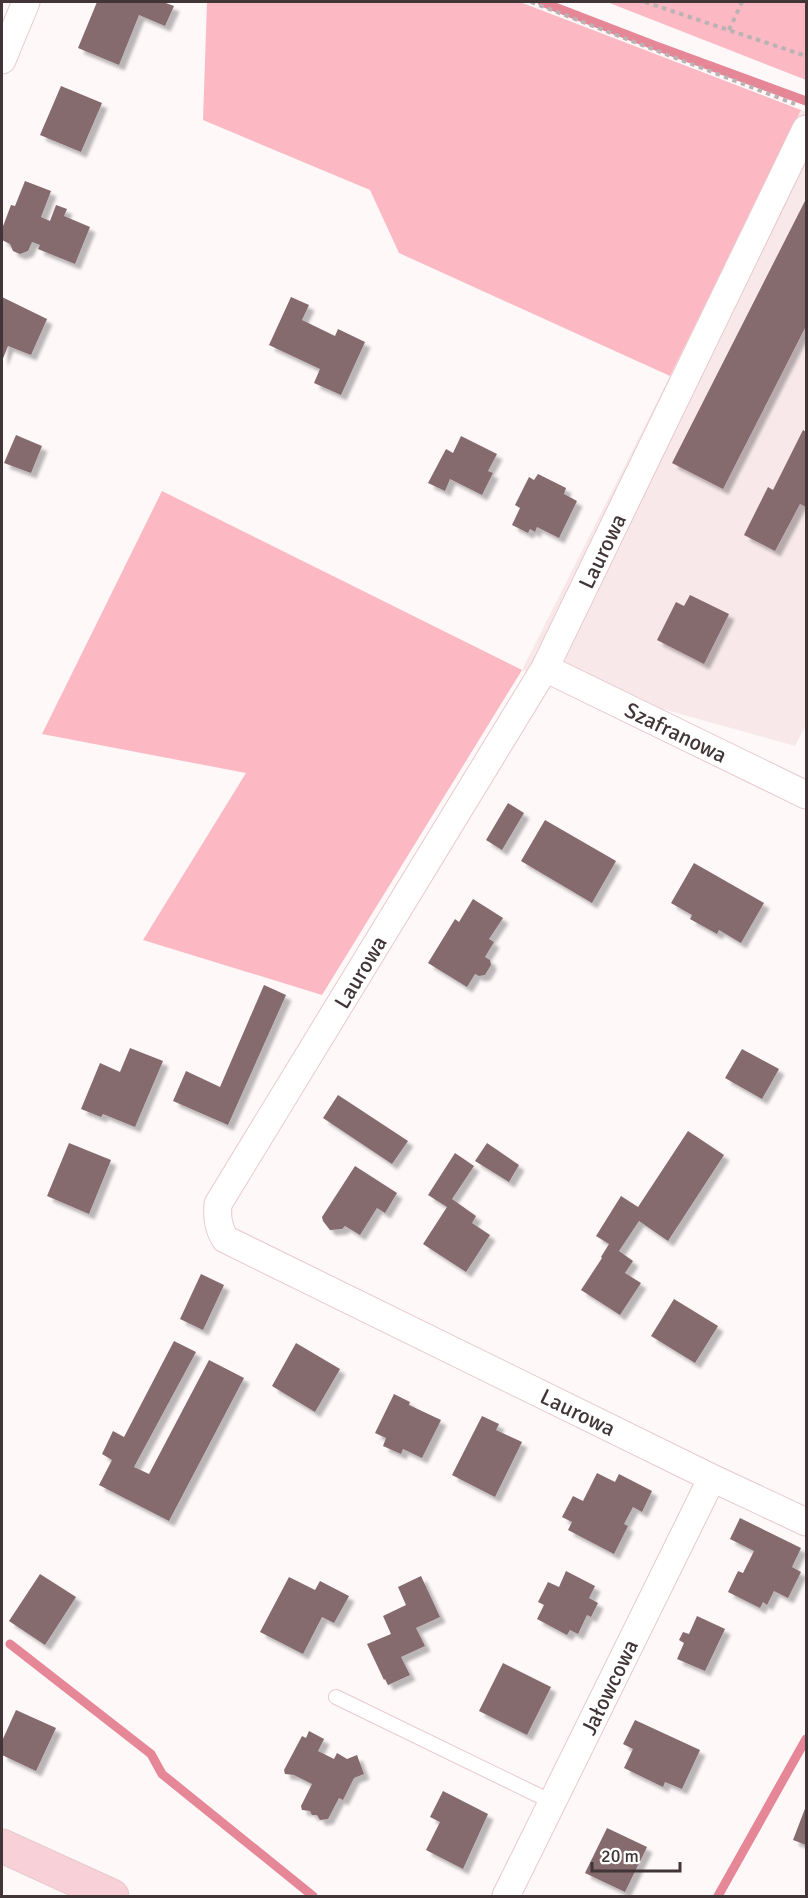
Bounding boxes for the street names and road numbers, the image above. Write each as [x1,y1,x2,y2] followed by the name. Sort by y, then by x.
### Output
[573,509,632,593] street label: Laurowa
[620,696,731,769] street label: Szafranowa
[328,931,393,1014] street label: Laurowa
[536,1383,620,1442] street label: Laurowa
[575,1635,644,1739] street label: Jałowcowa

